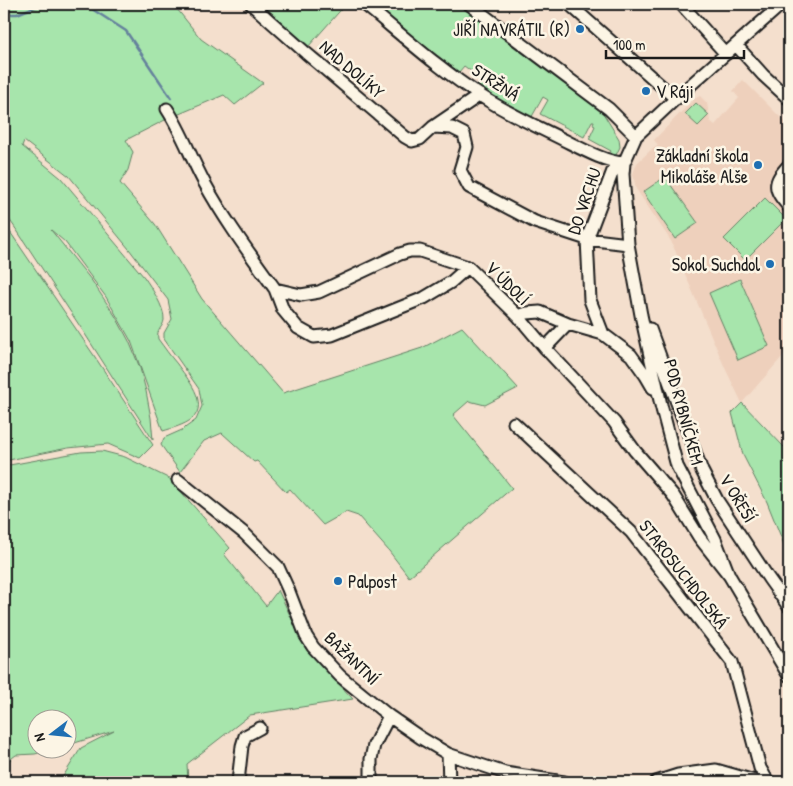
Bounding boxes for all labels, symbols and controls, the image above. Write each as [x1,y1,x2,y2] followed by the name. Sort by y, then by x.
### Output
[453,17,570,42] place label: JIŘÍ NAVRÁTIL (R)
[574,23,586,35] marker: JIŘÍ NAVRÁTIL (R)
[606,28,743,60] scale bar
[314,34,390,104] street label: NAD DOLÍKY
[613,34,646,55] text: 100 m
[467,57,525,107] street label: STRŽNÁ
[656,79,694,104] place label: V Ráji
[640,85,652,97] marker: V Ráji
[656,143,748,189] place label: Základní škola Mikoláše Alše
[752,159,764,171] marker: Základní škola Mikoláše Alše
[561,164,607,238] street label: DO VRCHU
[672,252,760,277] place label: Sokol Suchdol
[480,255,536,311] street label: V ÚDOLÍ
[764,258,776,270] marker: Sokol Suchdol
[658,356,710,468] street label: POD RYBNÍČKEM
[714,469,762,527] street label: V OŘEŠÍ
[634,514,735,634] street label: STAROSUCHDOLSKÁ
[348,569,397,594] place label: Palpost
[332,575,344,587] marker: Palpost
[319,626,385,690] street label: BAŽANTNÍ
[28,708,78,758] north arrow
[29,731,49,744] text: N

